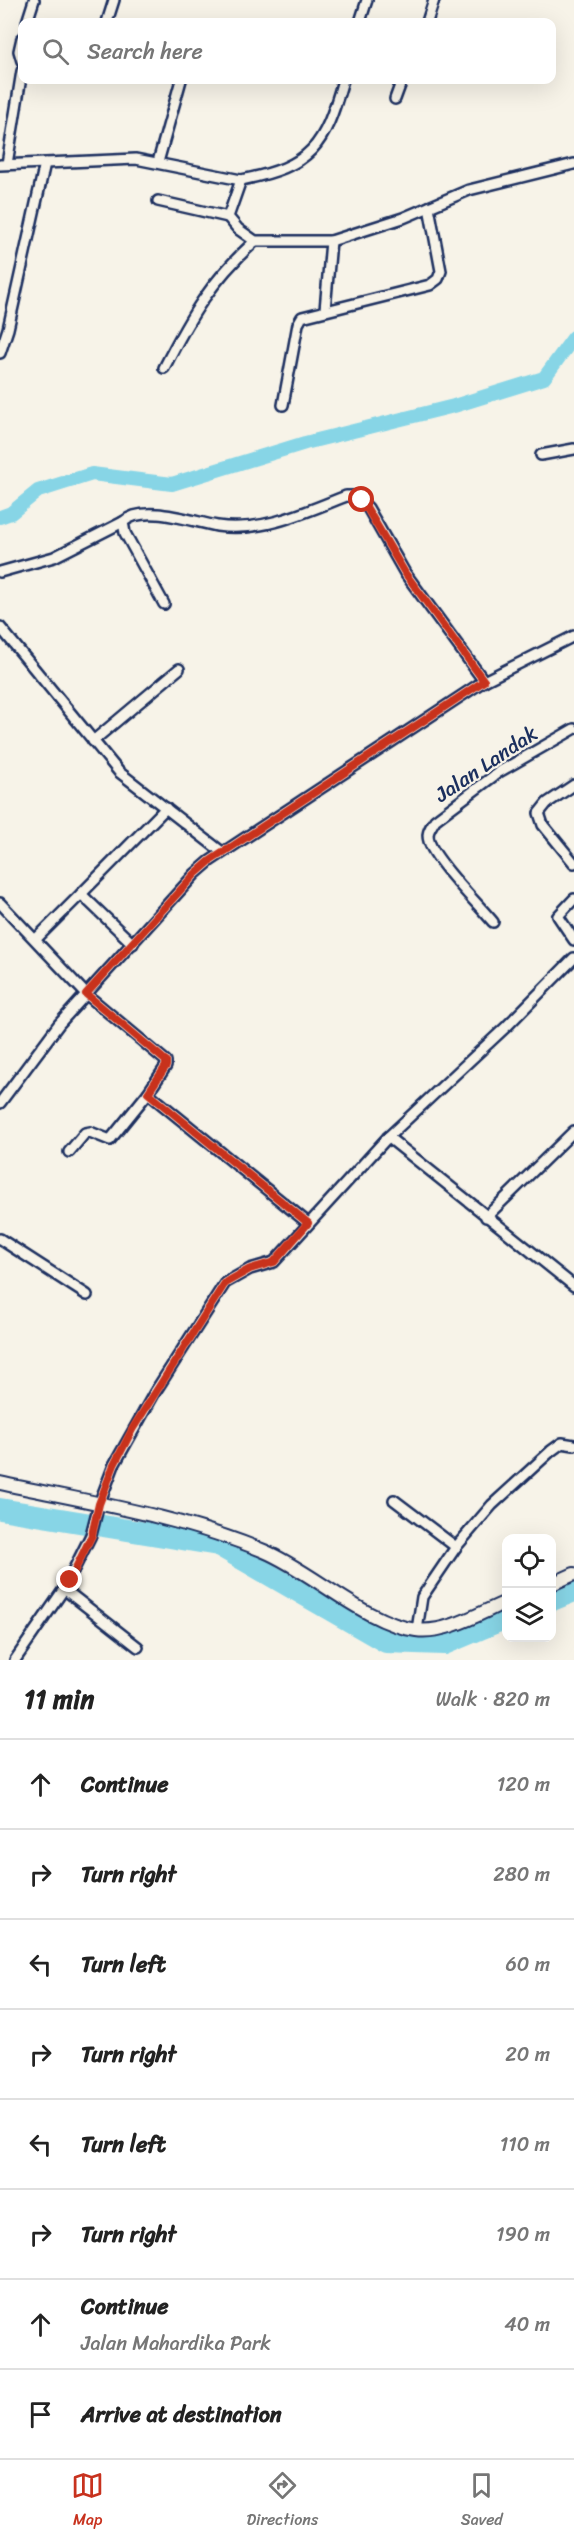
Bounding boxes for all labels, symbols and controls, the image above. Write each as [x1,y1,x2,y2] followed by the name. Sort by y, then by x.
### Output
[18,18,556,84] search box
[87,32,203,71] text: Search here
[39,35,72,68] icon: search
[348,486,374,512] route start
[426,715,546,813] street label: Jalan Landak
[502,1534,556,1642] map controls
[502,1534,556,1588] button: locate
[56,1566,82,1592] route end
[502,1588,556,1642] button: layers
[24,1676,94,1722] text: 11 min
[436,1682,550,1717] text: Walk · 820 m
[81,1765,169,1804] text: Continue
[497,1767,550,1802] text: 120 m
[24,1768,57,1801] icon: ahead
[81,1855,176,1894] text: Turn right
[493,1857,550,1892] text: 280 m
[24,1858,57,1891] icon: right
[81,1945,166,1984] text: Turn left
[505,1947,550,1982] text: 60 m
[24,1948,57,1981] icon: left
[81,2035,176,2074] text: Turn right
[505,2037,550,2072] text: 20 m
[24,2038,57,2071] icon: right
[81,2125,166,2164] text: Turn left
[500,2127,550,2162] text: 110 m
[24,2128,57,2161] icon: left
[81,2215,176,2254] text: Turn right
[496,2217,550,2252] text: 190 m
[24,2218,57,2251] icon: right
[81,2287,169,2326] text: Continue
[504,2307,550,2342] text: 40 m
[24,2308,57,2341] icon: ahead
[81,2326,271,2361] text: Jalan Mahardika Park
[81,2395,282,2434] text: Arrive at destination
[24,2398,57,2431] icon: arrive
[71,2469,104,2534] tab: Map
[247,2469,318,2534] tab: Directions
[461,2469,503,2534] tab: Saved

